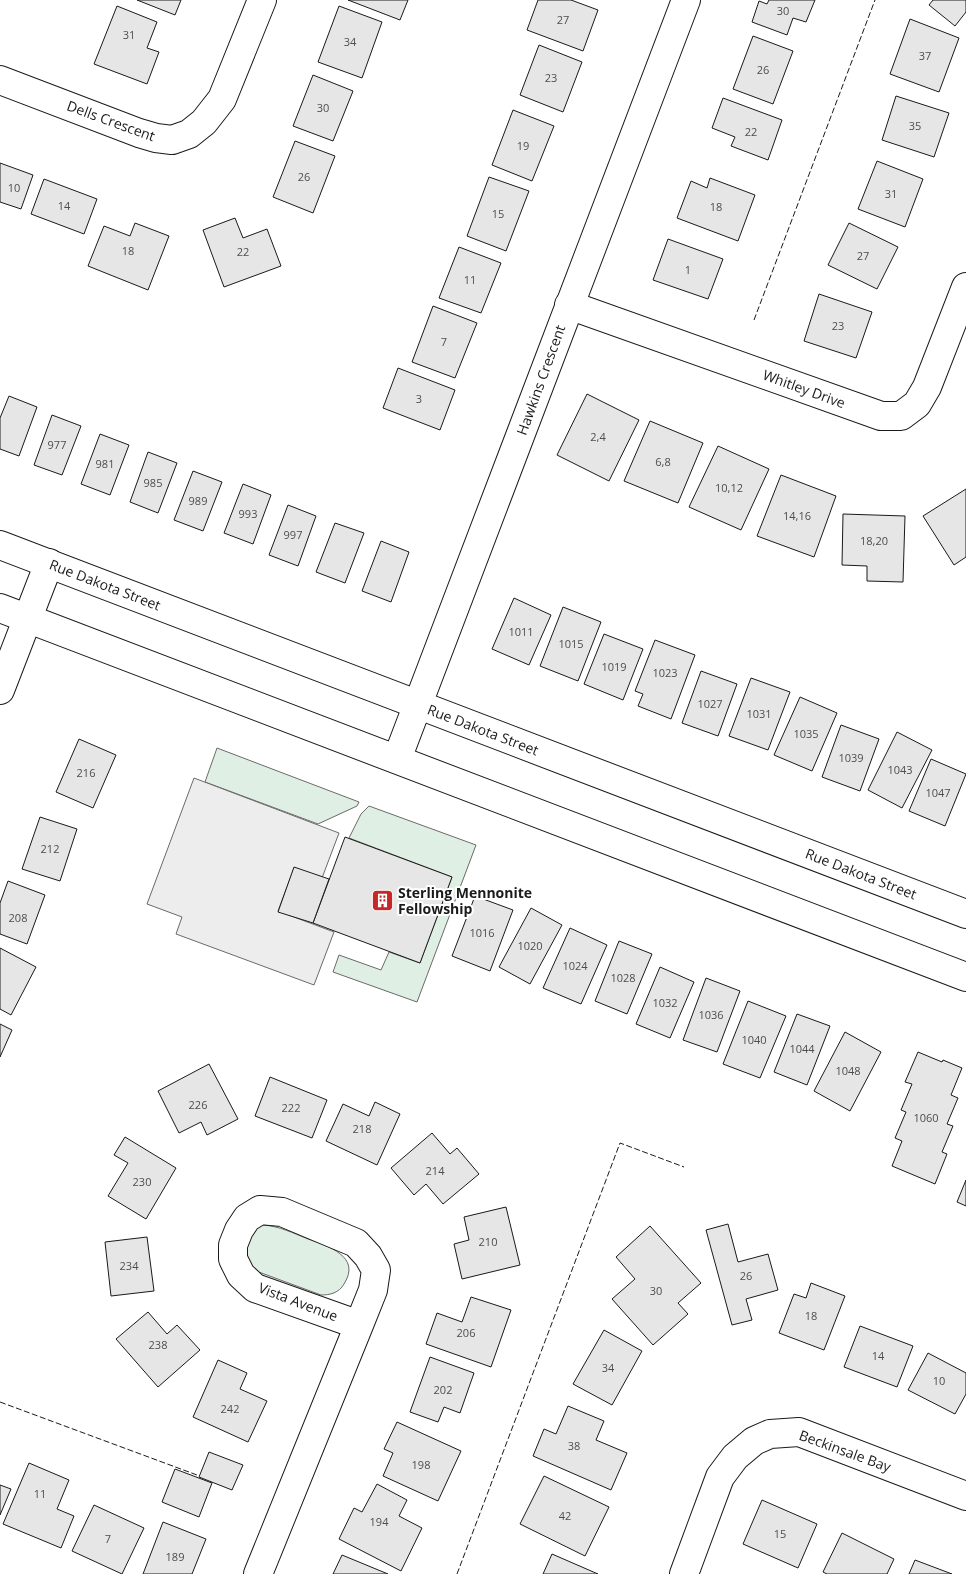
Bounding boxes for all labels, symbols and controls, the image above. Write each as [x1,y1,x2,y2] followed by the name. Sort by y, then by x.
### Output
[777,3,789,18] house number: 30
[557,12,569,27] house number: 27
[123,27,135,42] house number: 31
[344,34,357,49] house number: 34
[919,48,931,63] house number: 37
[757,62,769,77] house number: 26
[545,70,557,85] house number: 23
[64,96,158,145] street label: Dells Crescent
[317,100,329,115] house number: 30
[909,118,921,133] house number: 35
[745,124,757,139] house number: 22
[517,138,529,153] house number: 19
[298,169,310,184] house number: 26
[8,180,20,195] house number: 10
[885,186,897,201] house number: 31
[58,198,71,213] house number: 14
[710,199,722,214] house number: 18
[492,206,504,221] house number: 15
[122,243,134,258] house number: 18
[237,244,249,259] house number: 22
[857,248,869,263] house number: 27
[685,262,691,277] house number: 1
[464,272,476,287] house number: 11
[832,318,844,333] house number: 23
[512,322,569,438] street label: Hawkins Crescent
[441,334,447,349] house number: 7
[760,365,848,412] street label: Whitley Drive
[416,391,422,406] house number: 3
[590,429,606,444] house number: 2,4
[48,437,66,452] house number: 977
[655,454,671,469] house number: 6,8
[96,456,114,471] house number: 981
[144,475,162,490] house number: 985
[715,480,743,495] house number: 10,12
[189,493,207,508] house number: 989
[239,506,257,521] house number: 993
[783,508,811,523] house number: 14,16
[284,527,302,542] house number: 997
[860,533,888,548] house number: 18,20
[47,555,164,615] street label: Rue Dakota Street
[508,624,534,639] house number: 1011
[558,636,584,651] house number: 1015
[601,659,627,674] house number: 1019
[652,665,678,680] house number: 1023
[697,696,723,711] house number: 1027
[425,700,542,760] street label: Rue Dakota Street
[746,706,772,721] house number: 1031
[793,726,819,741] house number: 1035
[838,750,864,765] house number: 1039
[887,762,913,777] house number: 1043
[77,765,95,780] house number: 216
[925,785,951,800] house number: 1047
[41,841,59,856] house number: 212
[803,844,920,904] street label: Rue Dakota Street
[398,883,532,918] place label: Sterling Mennonite Fellowship
[370,889,394,913] building icon: Sterling Mennonite Fellowship
[9,910,27,925] house number: 208
[469,925,495,940] house number: 1016
[517,938,543,953] house number: 1020
[562,958,588,973] house number: 1024
[610,970,636,985] house number: 1028
[652,995,678,1010] house number: 1032
[698,1007,724,1022] house number: 1036
[741,1032,767,1047] house number: 1040
[789,1041,815,1056] house number: 1044
[835,1063,861,1078] house number: 1048
[189,1097,207,1112] house number: 226
[282,1100,300,1115] house number: 222
[913,1110,939,1125] house number: 1060
[353,1121,371,1136] house number: 218
[426,1163,445,1178] house number: 214
[133,1174,151,1189] house number: 230
[479,1234,497,1249] house number: 210
[120,1258,139,1273] house number: 234
[740,1268,752,1283] house number: 26
[256,1278,341,1325] street label: Vista Avenue
[650,1283,662,1298] house number: 30
[805,1308,817,1323] house number: 18
[457,1325,475,1340] house number: 206
[149,1337,167,1352] house number: 238
[872,1348,885,1363] house number: 14
[602,1360,615,1375] house number: 34
[933,1373,945,1388] house number: 10
[434,1382,452,1397] house number: 202
[221,1401,239,1416] house number: 242
[797,1425,895,1476] street label: Beckinsale Bay
[568,1438,580,1453] house number: 38
[412,1457,430,1472] house number: 198
[34,1486,46,1501] house number: 11
[559,1508,571,1523] house number: 42
[370,1514,389,1529] house number: 194
[774,1526,786,1541] house number: 15
[105,1531,111,1546] house number: 7
[166,1549,184,1564] house number: 189

